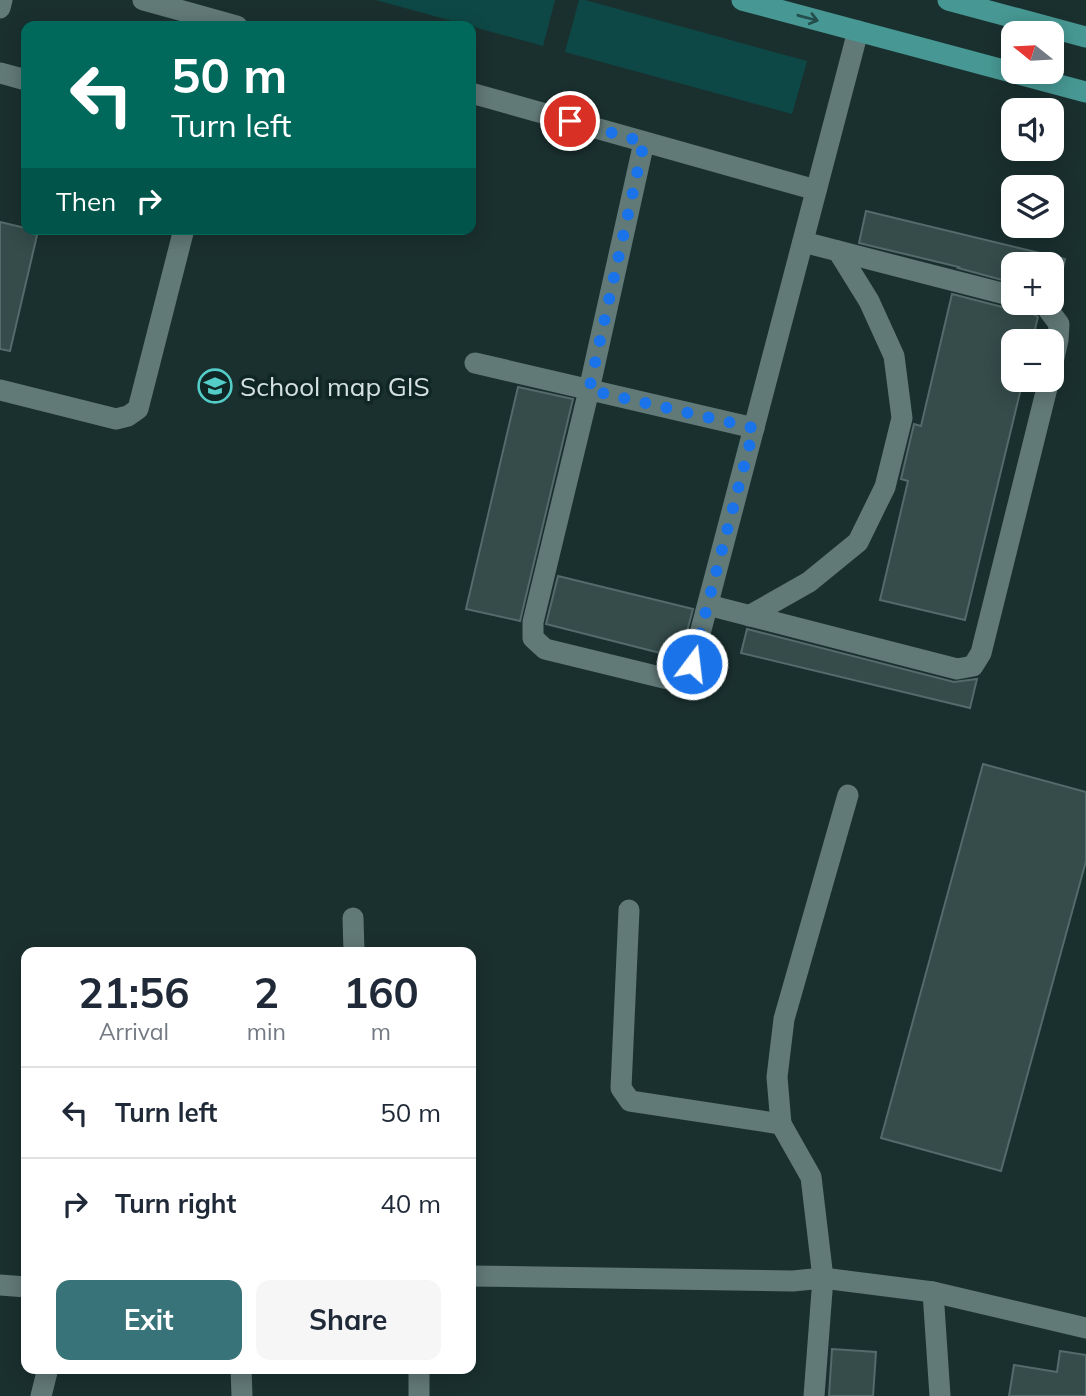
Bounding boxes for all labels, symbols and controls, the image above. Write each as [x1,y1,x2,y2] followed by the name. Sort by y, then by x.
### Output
[796,12,819,25] one-way arrow
[1001,21,1064,84] north arrow
[1001,21,1064,392] map controls
[171,44,287,105] text: 50 m
[56,49,147,140] icon: left
[540,91,600,151] pin
[1001,98,1064,161] button: sound
[551,102,589,140] icon: arrive
[171,105,291,145] text: Turn left
[1001,175,1064,238] button: layers
[130,182,168,220] icon: right
[56,185,116,218] text: Then
[1001,252,1064,315] button: +
[1001,329,1064,392] button: −
[196,367,234,405] school or university icon: School map GIS
[240,370,430,403] place label: School map GIS
[655,627,729,701] position arrow
[78,966,189,1019] text: 21:56
[254,966,279,1019] text: 2
[343,966,419,1019] text: 160
[99,1017,169,1046] text: Arrival
[247,1017,286,1046] text: min
[371,1017,391,1046] text: m
[56,1094,94,1132] icon: left
[115,1096,217,1129] text: Turn left
[380,1096,441,1129] text: 50 m
[56,1185,94,1223] icon: right
[115,1187,236,1220] text: Turn right
[380,1187,441,1220] text: 40 m
[56,1280,242,1360] button: Exit
[256,1280,441,1360] button: Share

